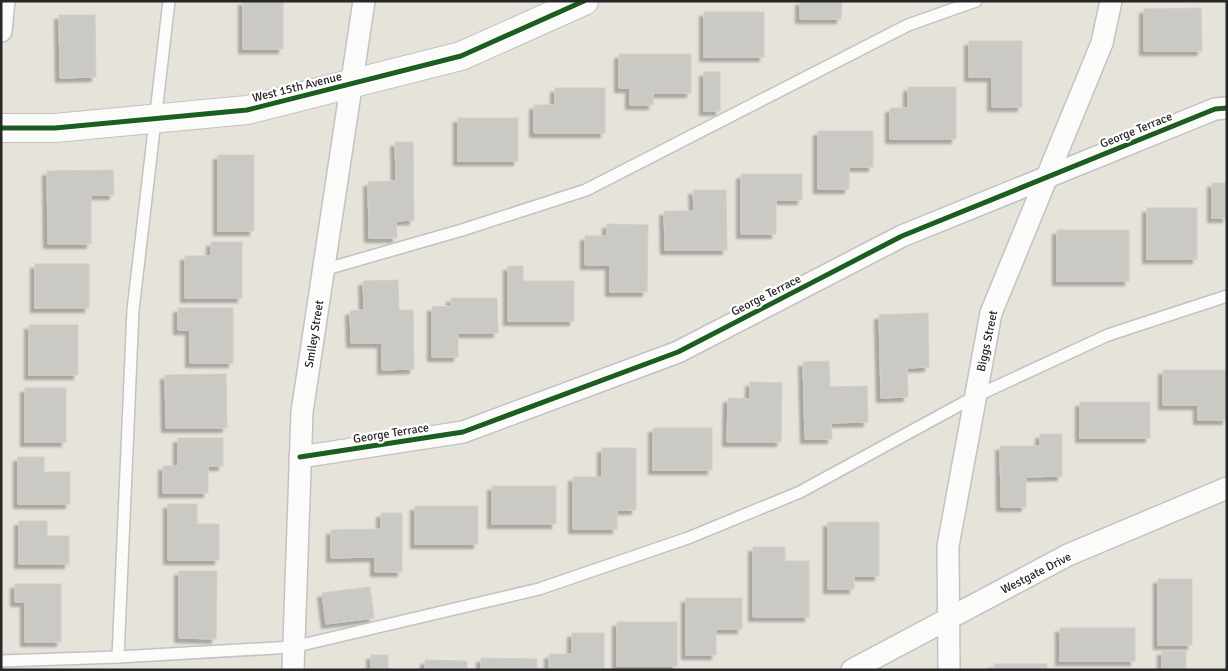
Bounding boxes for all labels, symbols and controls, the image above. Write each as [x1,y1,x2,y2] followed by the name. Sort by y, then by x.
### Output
[251,69,343,106] street label: West 15th Avenue
[1098,109,1174,152] street label: George Terrace
[729,271,804,320] street label: George Terrace
[302,299,327,369] street label: Smiley Street
[974,309,1001,373] street label: Biggs Street
[352,420,430,447] street label: George Terrace
[999,549,1074,598] street label: Westgate Drive

